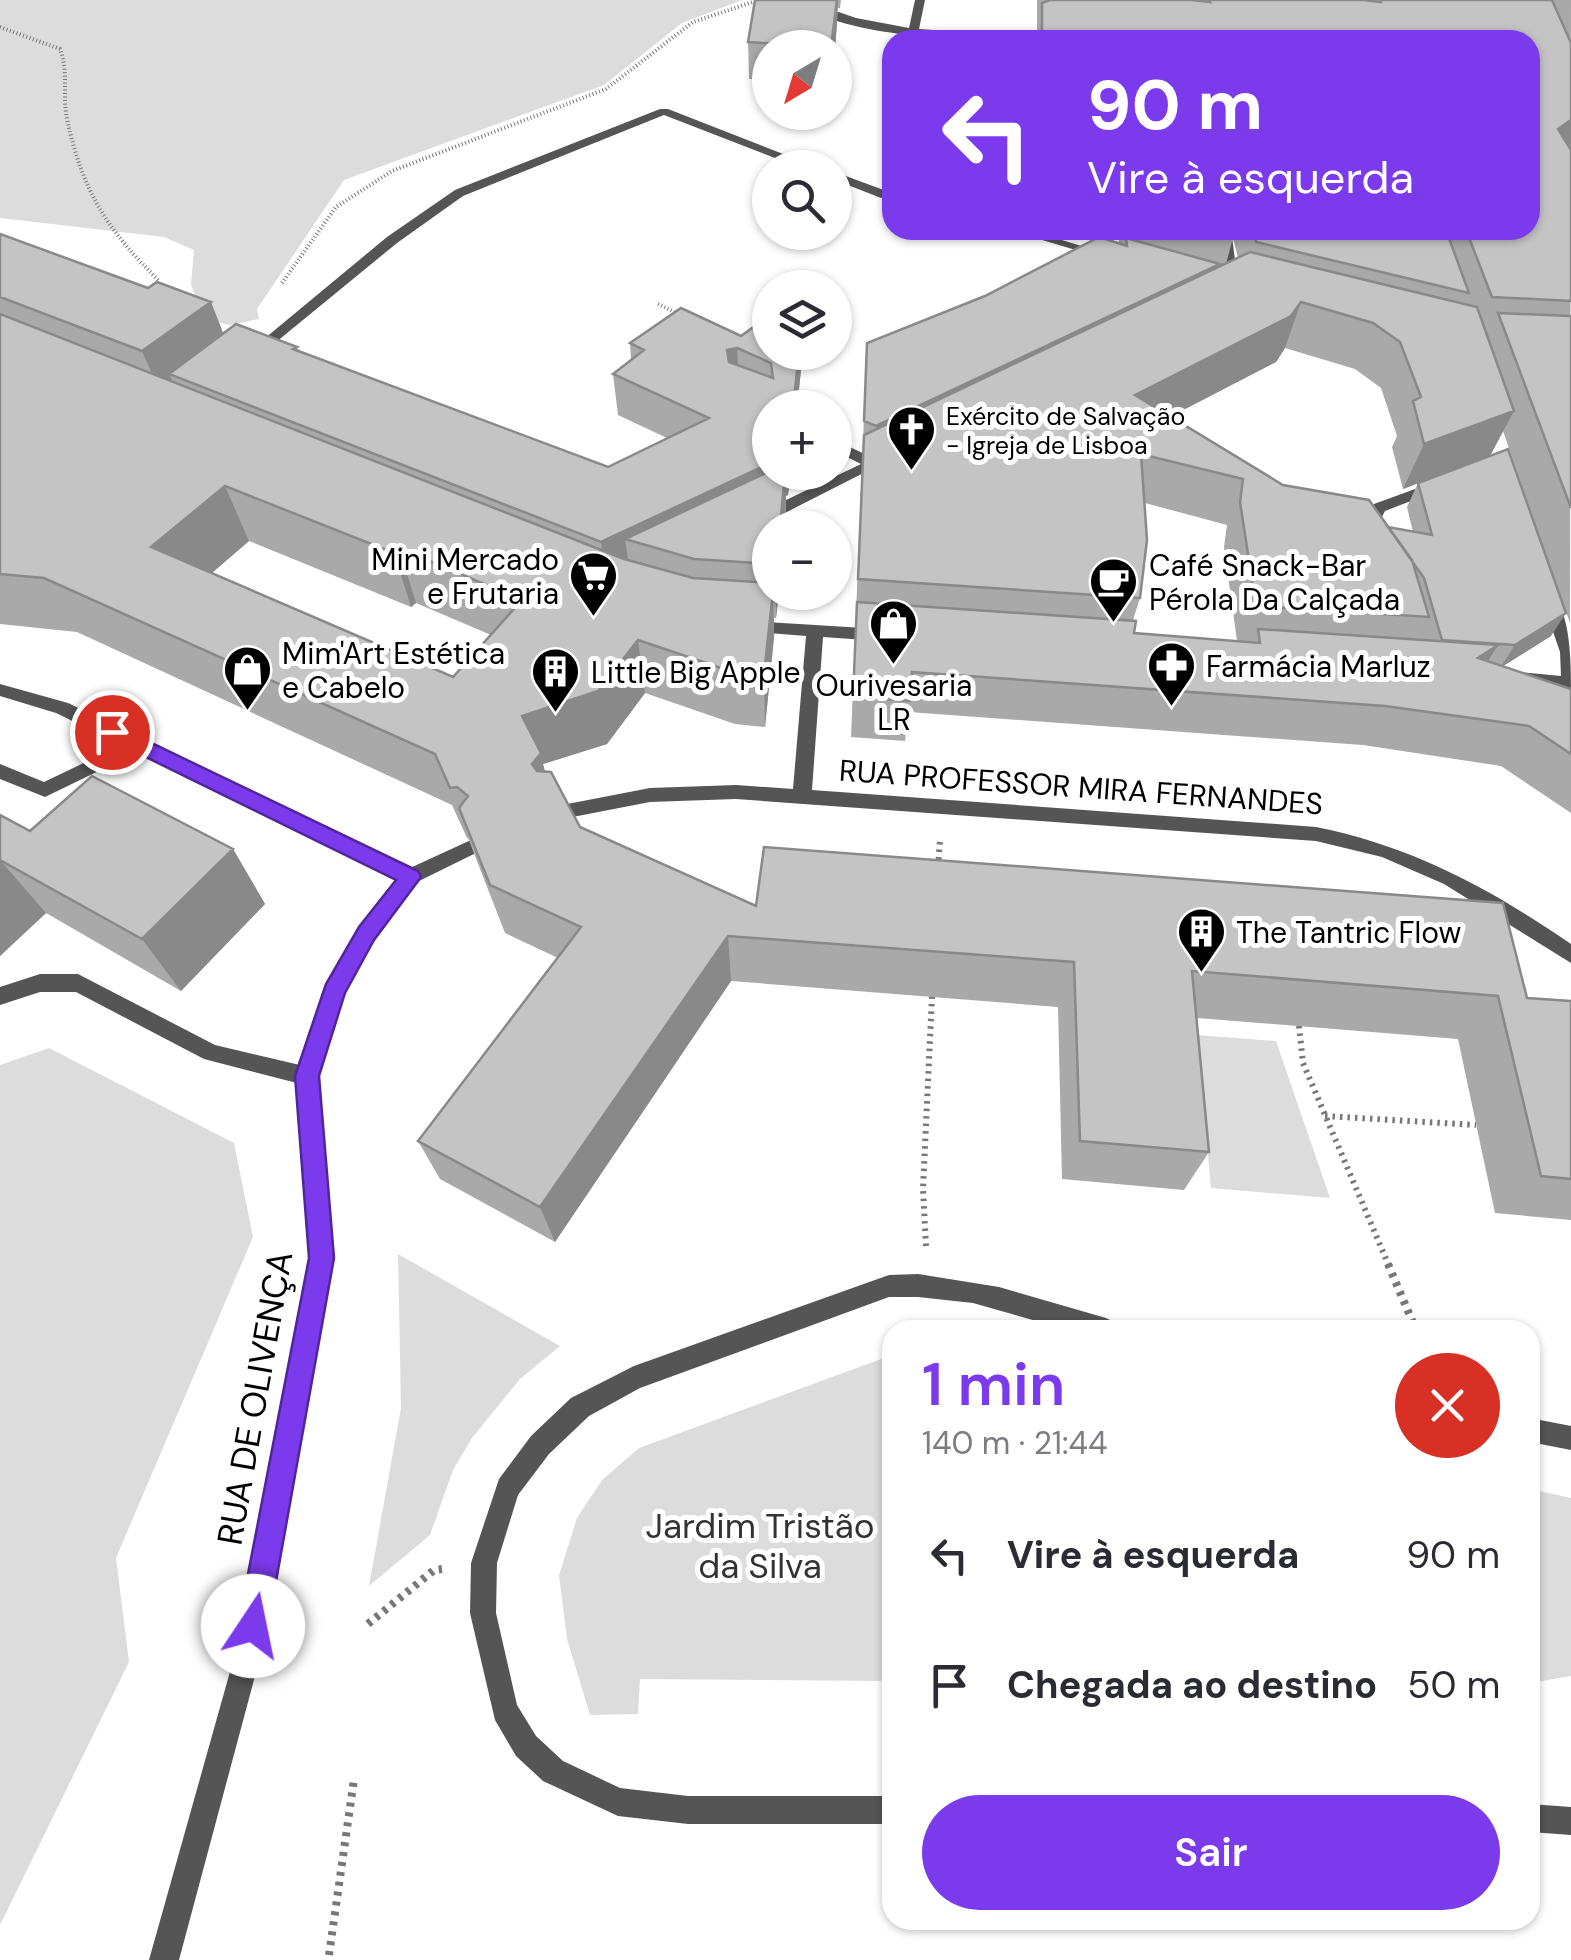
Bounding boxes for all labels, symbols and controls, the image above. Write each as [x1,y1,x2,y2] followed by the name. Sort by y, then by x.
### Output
[752,30,852,130] north arrow
[752,30,852,610] map controls
[1087,60,1263,151] text: 90 m
[922,70,1052,200] icon: left
[1087,148,1414,207] text: Vire à esquerda
[752,150,852,250] button: search
[752,270,852,370] button: layers
[752,390,852,490] button: +
[946,400,1185,462] place label: Exército de Salvação - Igreja de Lisboa
[885,404,937,472] church icon: Exército de Salvação - Igreja de Lisboa
[752,510,852,610] button: −
[371,540,559,613] place label: Mini Mercado e Frutaria
[1149,546,1400,619] place label: Café Snack-Bar Pérola Da Calçada
[568,550,620,618] supermarket icon: Mini Mercado e Frutaria
[1088,556,1140,624] cafe icon: Café Snack-Bar Pérola Da Calçada
[868,598,920,666] shop icon: Ourivesaria LR
[282,634,505,707] place label: Mim'Art Estética e Cabelo
[1145,640,1197,708] pharmacy icon: Farmácia Marluz
[221,644,273,712] shop icon: Mim'Art Estética e Cabelo
[530,646,582,714] building icon: Little Big Apple
[1206,647,1430,686] place label: Farmácia Marluz
[591,653,800,692] place label: Little Big Apple
[816,666,972,739] place label: Ourivesaria LR
[70,690,155,775] pin
[85,705,140,760] icon: arrive
[838,751,1324,823] street label: RUA PROFESSOR MIRA FERNANDES
[1175,906,1227,974] building icon: The Tantric Flow
[1236,913,1461,952] place label: The Tantric Flow
[207,1248,303,1548] street label: RUA DE OLIVENÇA
[922,1345,1065,1424] text: 1 min
[1395,1353,1500,1458] button: close
[922,1422,1107,1464] text: 140 m · 21:44
[645,1503,875,1589] park label: Jardim Tristão da Silva
[922,1528,977,1583] icon: left
[1007,1530,1299,1580] text: Vire à esquerda
[1406,1530,1500,1580] text: 90 m
[201,1574,305,1678] position arrow
[922,1658,977,1713] icon: arrive
[1007,1660,1377,1710] text: Chegada ao destino
[1407,1660,1500,1710] text: 50 m
[922,1795,1500,1910] button: Sair

